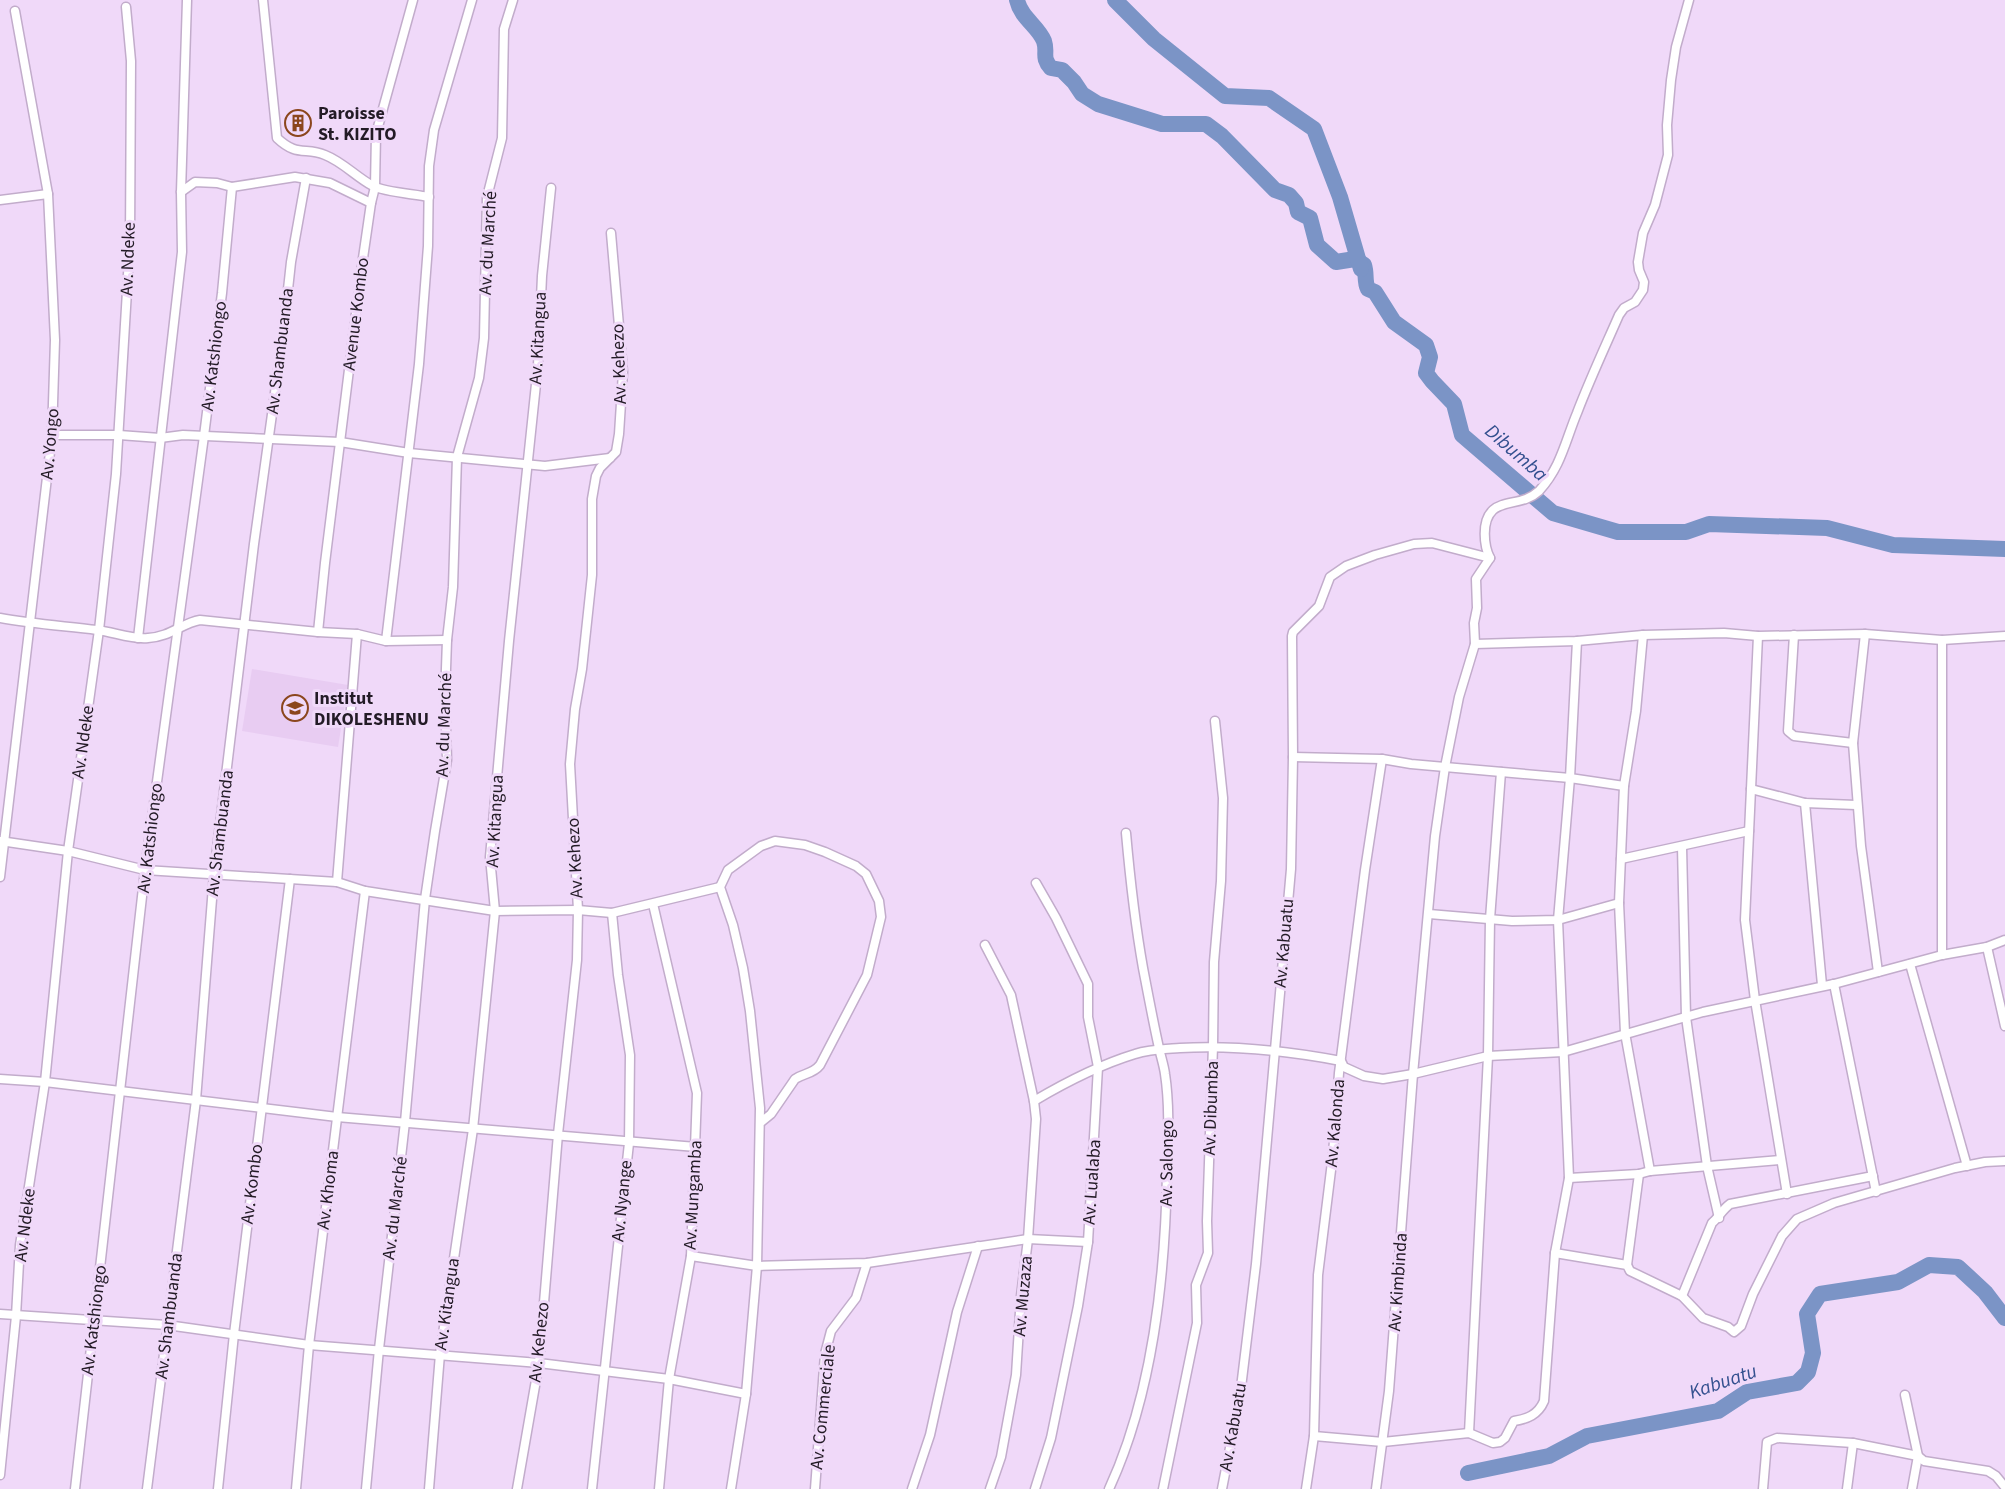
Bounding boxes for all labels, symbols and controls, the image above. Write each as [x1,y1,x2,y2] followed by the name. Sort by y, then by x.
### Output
[318,101,397,147] place label: Paroisse St. KIZITO
[283,108,313,138] building icon: Paroisse St. KIZITO
[473,190,503,296] street label: Av. du Marché
[114,222,142,296] street label: Av. Ndeke
[337,256,375,372] street label: Avenue Kombo
[260,287,300,415] street label: Av. Shambuanda
[523,291,553,385] street label: Av. Kitangua
[195,300,233,412] street label: Av. Katshiongo
[605,323,633,405] street label: Av. Kehezo
[34,407,66,481] street label: Av. Yongo
[1478,418,1554,488] water label: Dibumba
[430,673,458,777] street label: Av. du Marché
[314,686,429,732] place label: Institut DIKOLESHENU
[280,693,310,723] school or university icon: Institut DIKOLESHENU
[66,704,101,780] street label: Av. Ndeke
[200,769,240,897] street label: Av. Shambuanda
[480,774,510,868] street label: Av. Kitangua
[131,782,169,894] street label: Av. Katshiongo
[560,817,590,899] street label: Av. Kehezo
[1268,897,1300,989] street label: Av. Kabuatu
[1197,1060,1225,1156] street label: Av. Dibumba
[1319,1078,1351,1168] street label: Av. Kalonda
[1154,1119,1180,1207] street label: Av. Salongo
[1077,1139,1107,1225] street label: Av. Lualaba
[678,1140,708,1250] street label: Av. Mungamba
[235,1143,269,1225] street label: Av. Kombo
[311,1149,345,1231] street label: Av. Khoma
[376,1155,414,1261] street label: Av. du Marché
[605,1159,639,1243] street label: Av. Nyange
[8,1187,42,1263] street label: Av. Ndeke
[1382,1232,1414,1332] street label: Av. Kimbinda
[149,1252,189,1380] street label: Av. Shambuanda
[1007,1255,1039,1337] street label: Av. Muzaza
[428,1256,466,1352] street label: Av. Kitangua
[75,1264,113,1376] street label: Av. Katshiongo
[522,1301,556,1383] street label: Av. Kehezo
[804,1343,842,1471] street label: Av. Commerciale
[1685,1357,1761,1407] water label: Kabuatu
[1213,1381,1253,1473] street label: Av. Kabuatu

